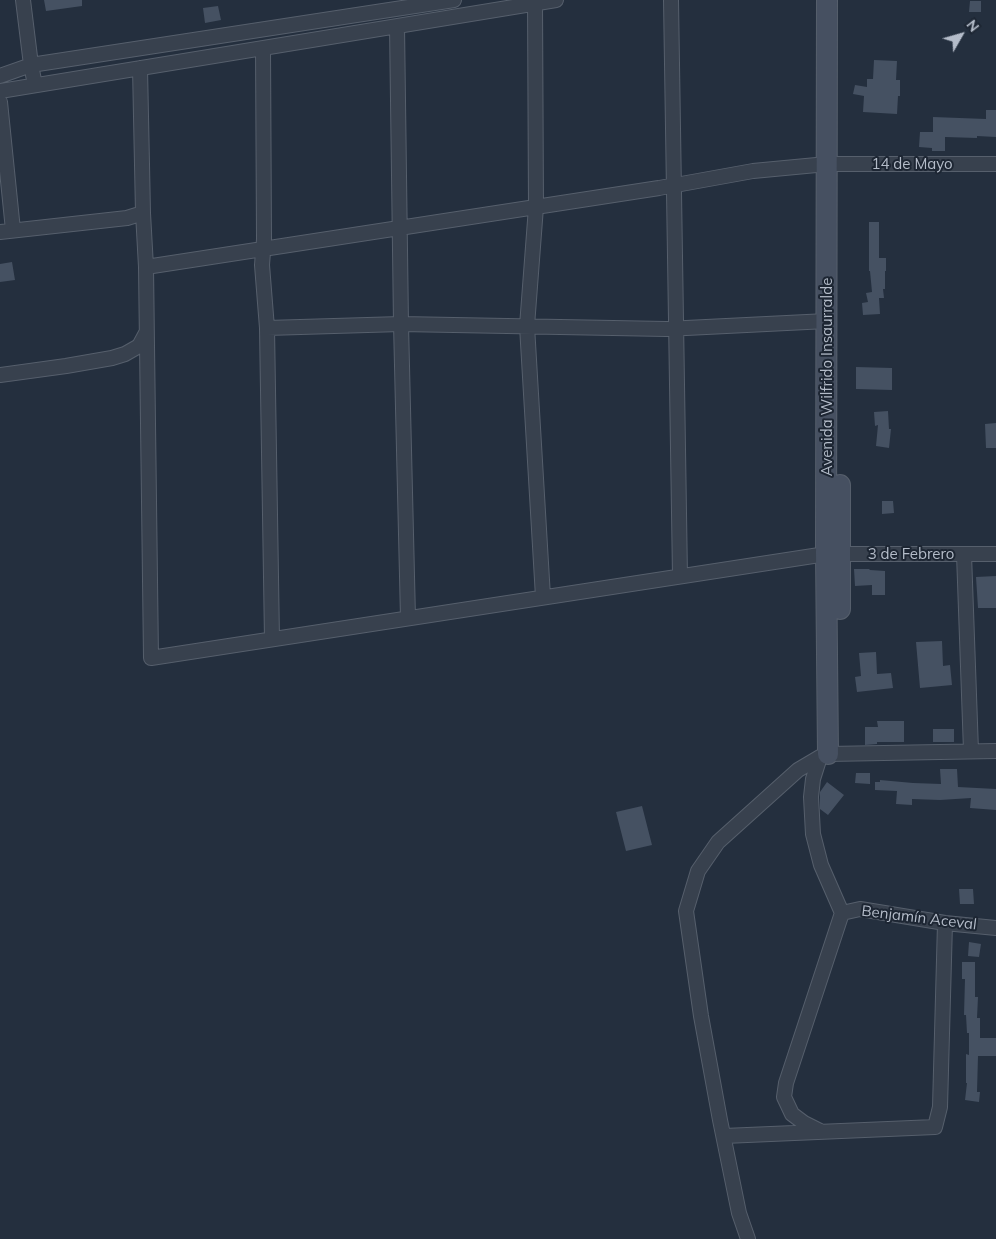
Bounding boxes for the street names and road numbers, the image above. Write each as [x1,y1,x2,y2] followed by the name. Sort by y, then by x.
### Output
[871,155,953,173] street label: 14 de Mayo
[818,278,836,476] street label: Avenida Wilfrido Insaurralde
[868,545,954,563] street label: 3 de Febrero
[860,902,978,934] street label: Benjamín Aceval

